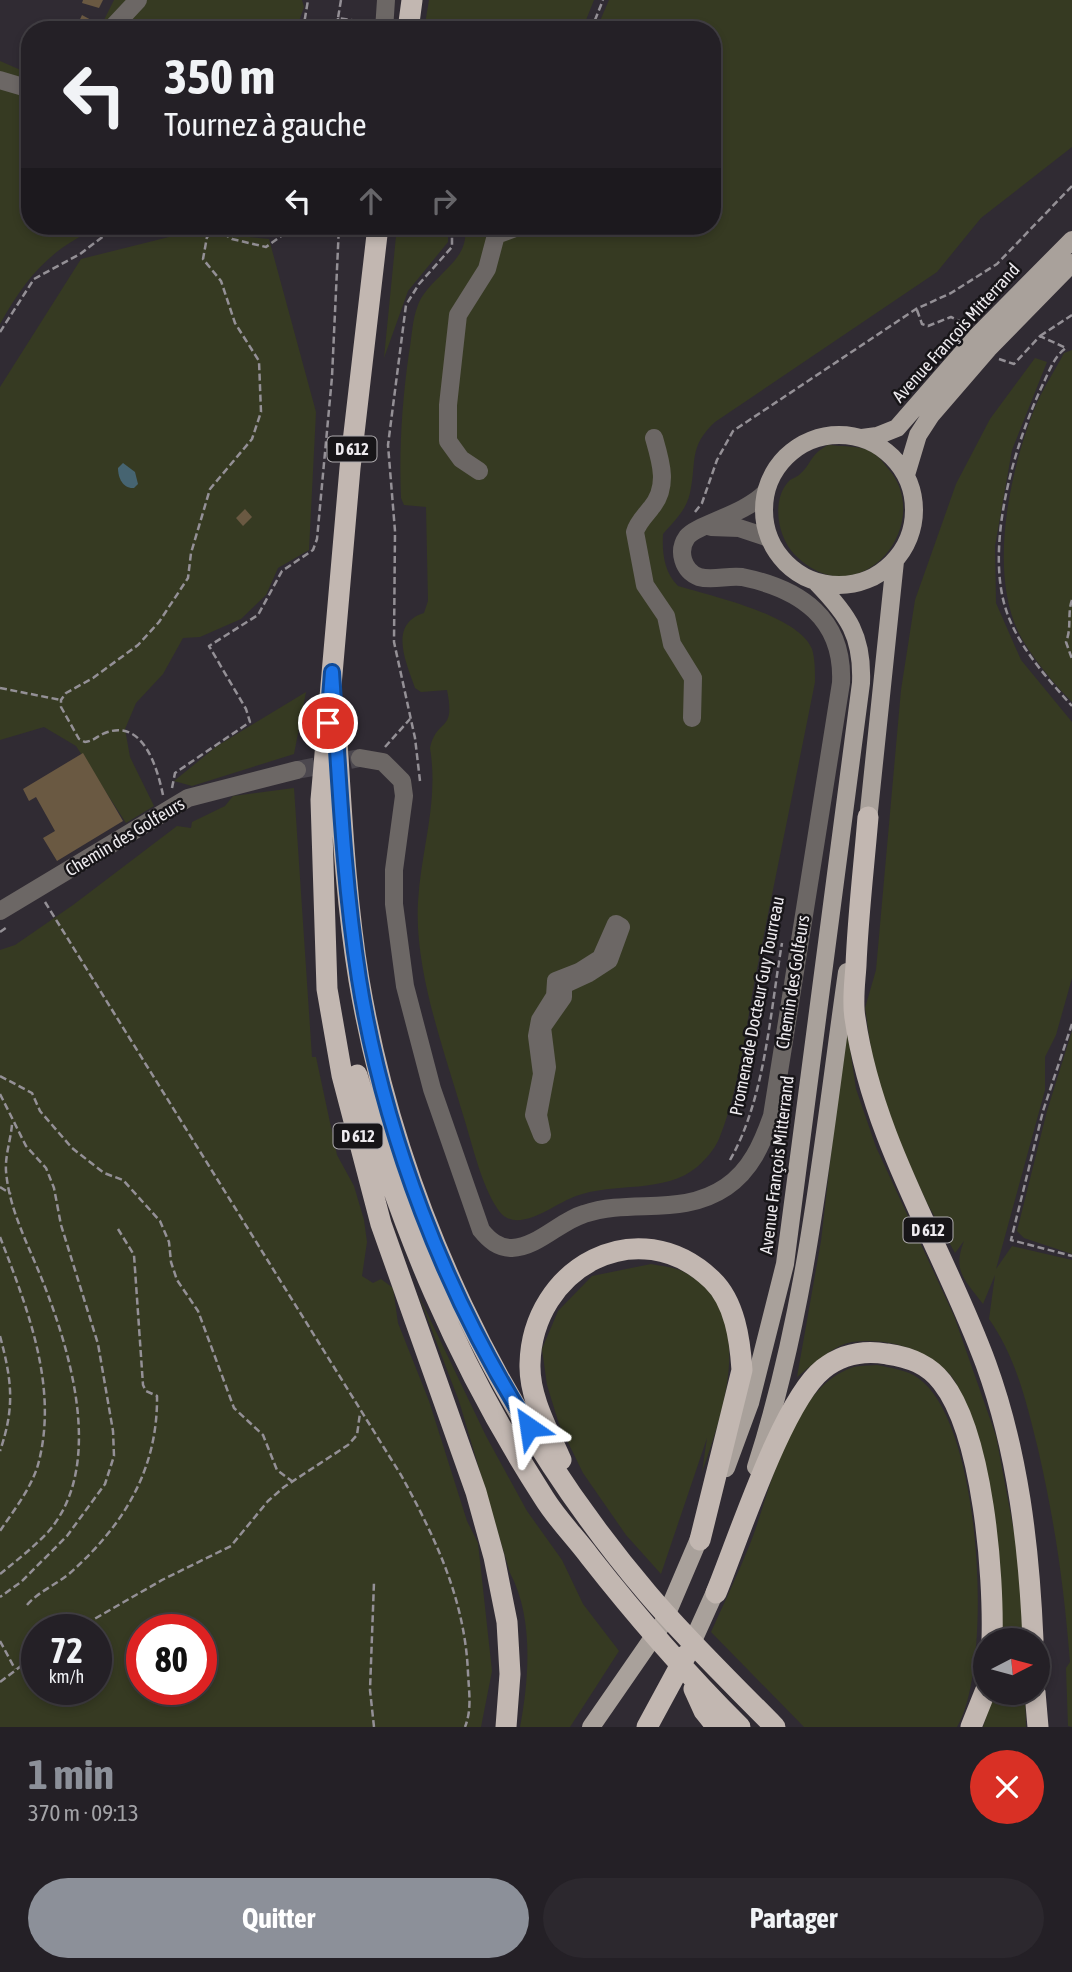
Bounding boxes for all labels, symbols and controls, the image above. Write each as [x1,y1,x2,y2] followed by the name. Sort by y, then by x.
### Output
[164,48,275,104] text: 350 m
[49,49,140,140] icon: left
[164,106,367,143] text: Tournez à gauche
[279,182,317,220] icon: left
[352,182,390,220] icon: ahead
[425,182,463,220] icon: right
[888,259,1024,406] street label: Avenue François Mitterrand
[328,436,376,462] road number: D 612
[298,693,358,753] pin
[309,704,347,742] icon: arrive
[61,793,188,880] street label: Chemin des Golfeurs
[725,895,788,1117] street label: Promenade Docteur Guy Tourreau
[772,914,813,1050] street label: Chemin des Golfeurs
[755,1074,798,1255] street label: Avenue François Mitterrand
[334,1124,382,1148] road number: D 612
[904,1218,953,1242] road number: D 612
[492,1390,566,1464] position arrow
[126,1614,217,1705] speed limit sign: 80
[973,1628,1050,1704] north arrow
[973,1628,1050,1705] map controls
[50,1630,83,1670] text: 72
[49,1666,84,1687] text: km/h
[28,1750,114,1798] text: 1 min
[970,1750,1044,1824] button: close
[28,1800,139,1826] text: 370 m · 09:13
[28,1878,529,1958] button: Quitter
[543,1878,1044,1958] button: Partager

